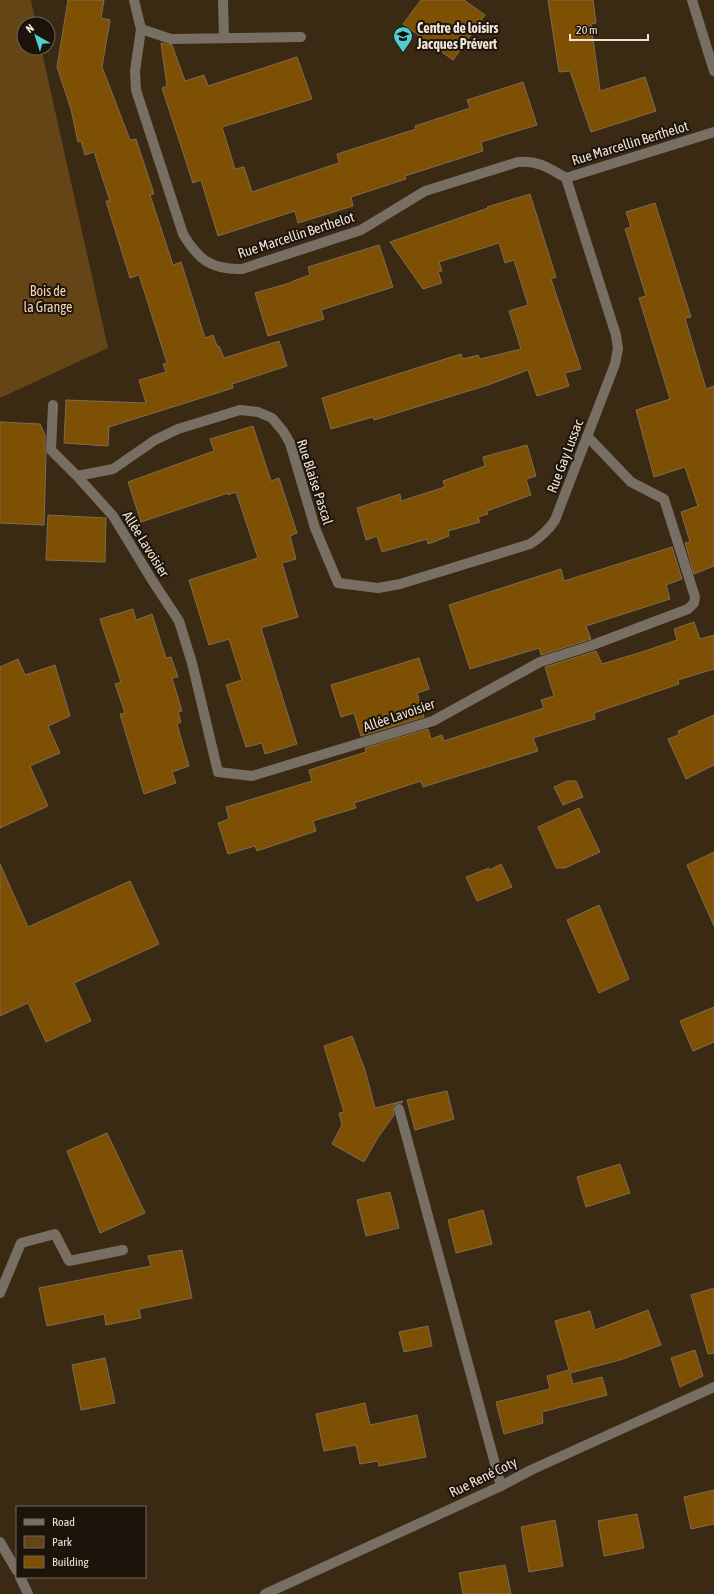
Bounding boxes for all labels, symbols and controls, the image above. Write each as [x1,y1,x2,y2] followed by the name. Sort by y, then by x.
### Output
[16,16,56,56] north arrow
[570,16,648,42] scale bar
[416,20,498,52] place label: Centre de loisirs Jacques Prévert
[23,22,36,35] text: N
[576,23,598,37] text: 20 m
[392,25,414,53] school or university icon: Centre de loisirs Jacques Prévert
[570,118,690,168] street label: Rue Marcellin Berthelot
[236,209,356,261] street label: Rue Marcellin Berthelot
[24,283,72,315] park label: Bois de la Grange
[544,416,587,495] street label: Rue Gay Lussac
[294,437,336,527] street label: Rue Blaise Pascal
[119,508,173,581] street label: Allée Lavoisier
[361,695,438,735] street label: Allée Lavoisier
[447,1454,520,1500] street label: Rue René Coty
[16,1506,146,1578] legend
[52,1515,75,1529] text: Road
[52,1535,73,1549] text: Park
[52,1555,90,1569] text: Building

